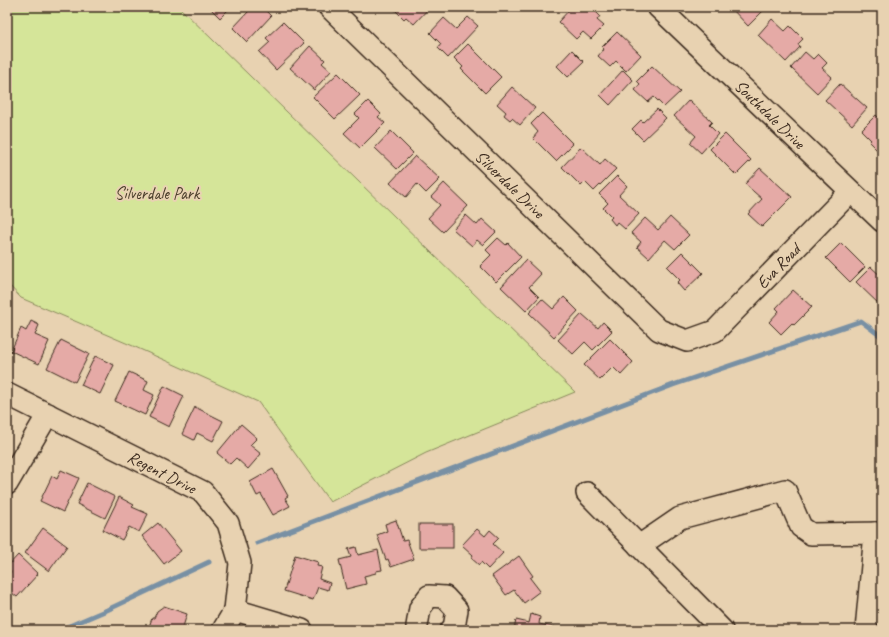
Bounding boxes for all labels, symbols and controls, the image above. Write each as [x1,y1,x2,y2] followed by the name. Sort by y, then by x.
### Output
[730,75,810,154] street label: Southdale Drive
[471,146,550,224] street label: Silverdale Drive
[115,183,201,204] park label: Silverdale Park
[752,237,807,293] street label: Eva Road
[124,446,201,499] street label: Regent Drive

